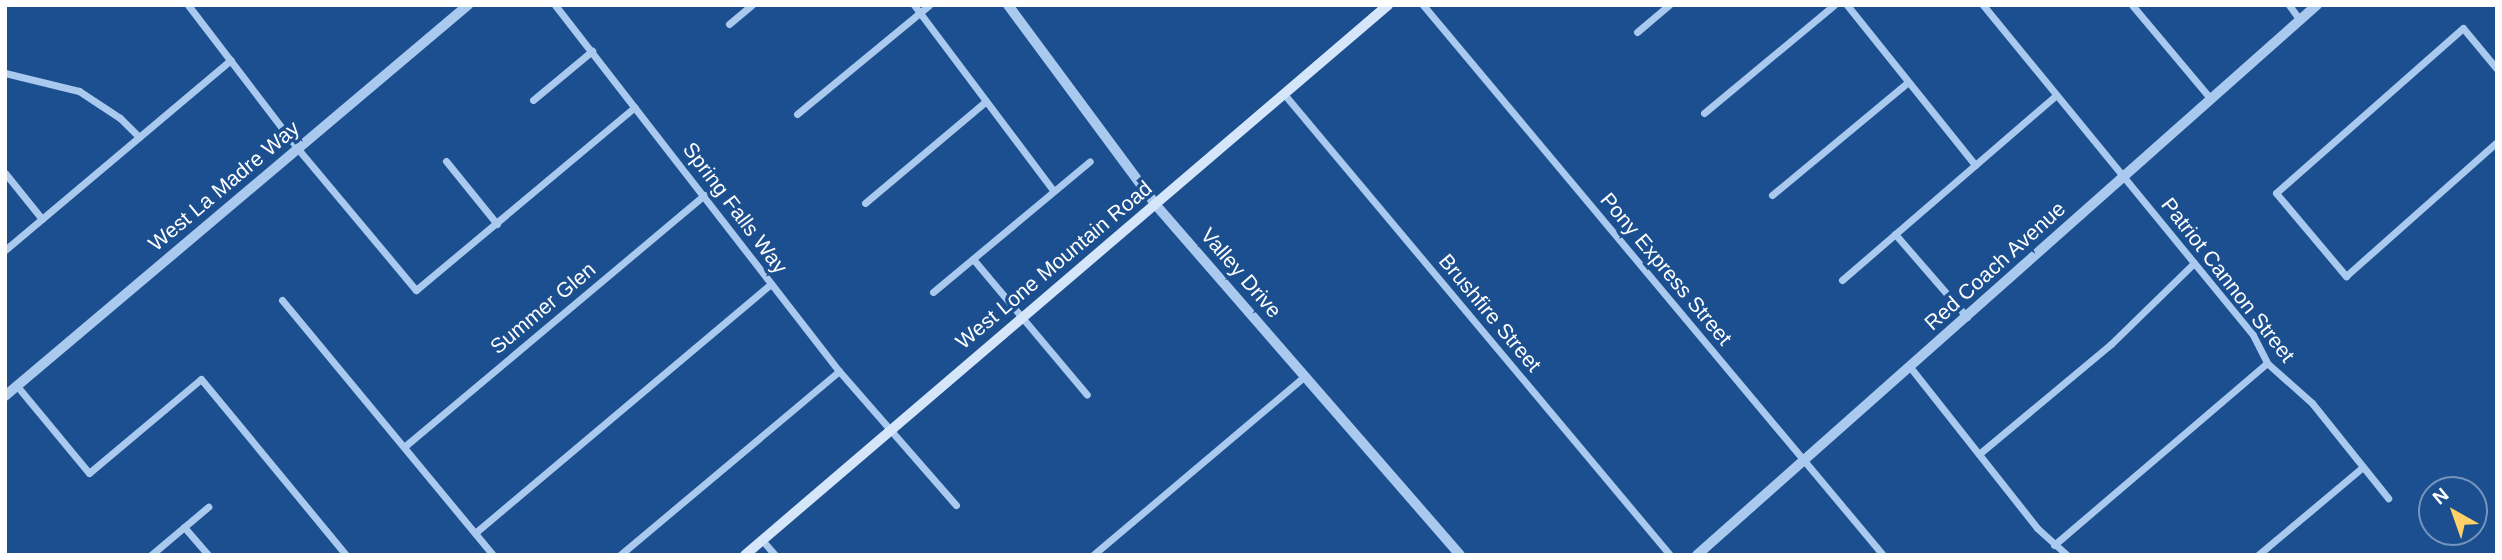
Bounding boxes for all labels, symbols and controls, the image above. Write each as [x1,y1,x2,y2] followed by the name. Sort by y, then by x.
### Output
[143,116,305,256] street label: West La Madre Way
[677,137,793,279] street label: Spring Falls Way
[951,176,1157,354] street label: West Lone Mountain Road
[1595,188,1737,350] street label: Pony Express Street
[2156,193,2300,367] street label: Patriot Cannon Street
[1919,196,2071,336] street label: Red Coach Avenue
[1195,223,1287,323] street label: Valley Drive
[1433,249,1547,377] street label: Brushfire Street
[485,257,601,359] street label: Summer Glen
[2418,476,2488,546] north arrow
[2428,484,2452,509] text: N

